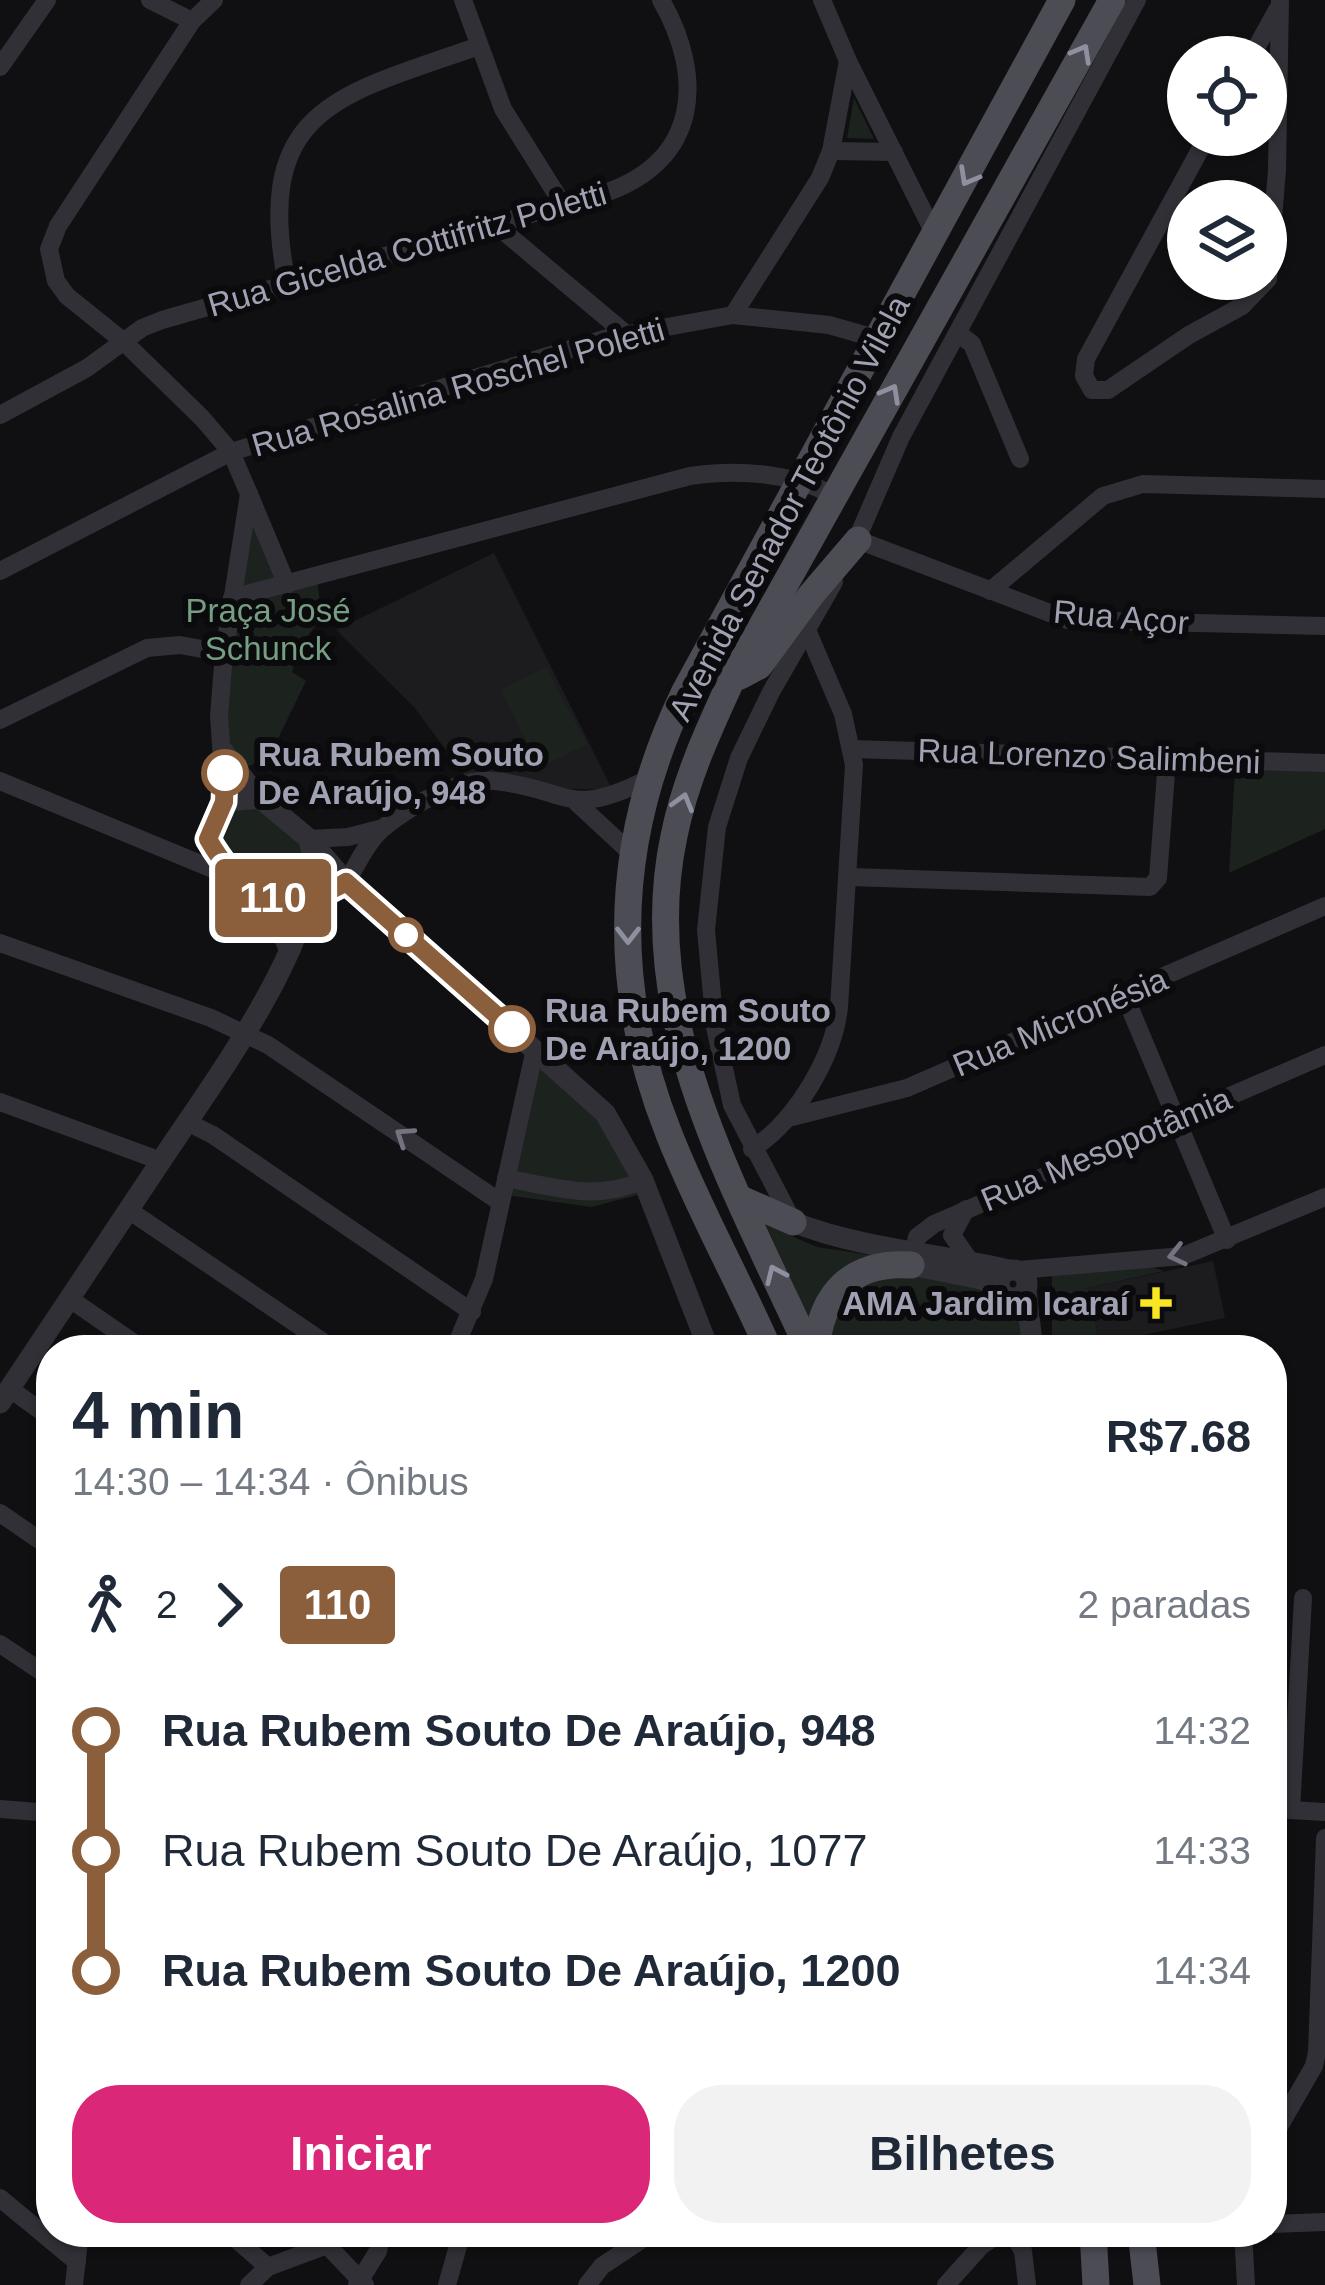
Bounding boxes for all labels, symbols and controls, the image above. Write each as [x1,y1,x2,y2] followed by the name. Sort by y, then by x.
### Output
[1167,36,1287,300] map controls
[1167,36,1287,156] button: locate
[1068,44,1091,65] one-way arrow
[959,165,982,186] one-way arrow
[204,174,610,324] street label: Rua Gicelda Cottifritz Poletti
[1167,180,1287,300] button: layers
[661,289,917,726] street label: Avenida Senador Teotônio Vilela
[247,310,669,464] street label: Rua Rosalina Roschel Poletti
[876,384,899,405] one-way arrow
[185,592,351,667] park label: Praça José Schunck
[1052,593,1190,641] street label: Rua Açor
[917,732,1261,780] street label: Rua Lorenzo Salimbeni
[258,736,544,811] place label: Rua Rubem Souto De Araújo, 948
[203,751,247,795] marker: Rua Rubem Souto De Araújo, 948
[668,793,693,813] one-way arrow
[204,859,342,937] line badge: 110
[239,874,307,921] text: 110
[390,919,422,951] unlabelled marker
[615,926,641,945] one-way arrow
[947,960,1173,1084] street label: Rua Micronésia
[545,992,831,1067] place label: Rua Rubem Souto De Araújo, 1200
[490,1007,534,1051] marker: Rua Rubem Souto De Araújo, 1200
[976,1079,1237,1218] street label: Rua Mesopotâmia
[395,1128,417,1150] one-way arrow
[1168,1242,1188,1267] one-way arrow
[766,1265,789,1287] one-way arrow
[842,1285,1131,1322] place label: AMA Jardim Icaraí
[1140,1287,1172,1319] marker: AMA Jardim Icaraí
[72,1378,244,1452] text: 4 min
[1106,1411,1251,1462] text: R$7.68
[72,1460,469,1503] text: 14:30 – 14:34 · Ônibus
[72,1572,138,1638] icon: walk
[196,1572,262,1638] icon: forward
[304,1581,371,1628] text: 110
[156,1583,178,1626] text: 2
[1078,1583,1251,1626] text: 2 paradas
[162,1705,875,1756] text: Rua Rubem Souto De Araújo, 948
[1153,1709,1251,1752] text: 14:32
[162,1825,867,1876] text: Rua Rubem Souto De Araújo, 1077
[1153,1829,1251,1872] text: 14:33
[162,1945,900,1996] text: Rua Rubem Souto De Araújo, 1200
[1153,1949,1251,1992] text: 14:34
[72,2085,650,2223] button: Iniciar
[674,2085,1251,2223] button: Bilhetes

